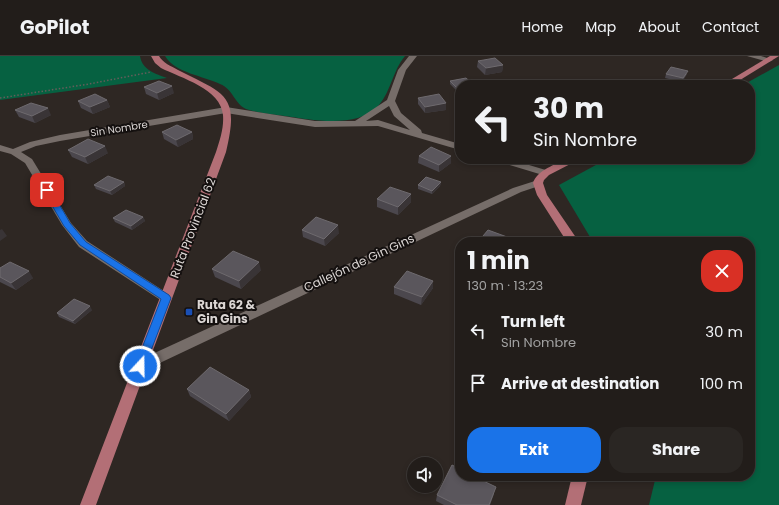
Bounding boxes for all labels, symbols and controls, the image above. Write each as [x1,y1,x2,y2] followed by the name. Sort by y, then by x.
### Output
[20,14,89,41] text: GoPilot
[521,17,563,37] text: Home
[585,17,616,37] text: Map
[638,17,680,37] text: About
[702,17,759,37] text: Contact
[533,89,604,128] text: 30 m
[467,96,519,148] icon: left
[89,117,149,140] street label: Sin Nombre
[533,127,637,152] text: Sin Nombre
[30,173,64,207] pin
[166,175,220,280] street label: Ruta Provincial 62
[36,179,58,201] icon: arrive
[301,229,417,296] street label: Callejón de Gin Gins
[467,244,530,277] text: 1 min
[701,250,743,292] button: close
[467,276,543,295] text: 130 m · 13:23
[197,296,256,327] place label: Ruta 62 & Gin Gins
[184,307,194,317] marker: Ruta 62 & Gin Gins
[501,311,565,332] text: Turn left
[467,320,489,342] icon: left
[705,321,743,342] text: 30 m
[501,333,576,352] text: Sin Nombre
[119,345,161,387] position arrow
[467,372,489,394] icon: arrive
[501,373,659,394] text: Arrive at destination
[700,373,743,394] text: 100 m
[467,427,601,473] button: Exit
[609,427,743,473] button: Share
[407,457,443,493] map controls
[407,457,443,493] button: sound

